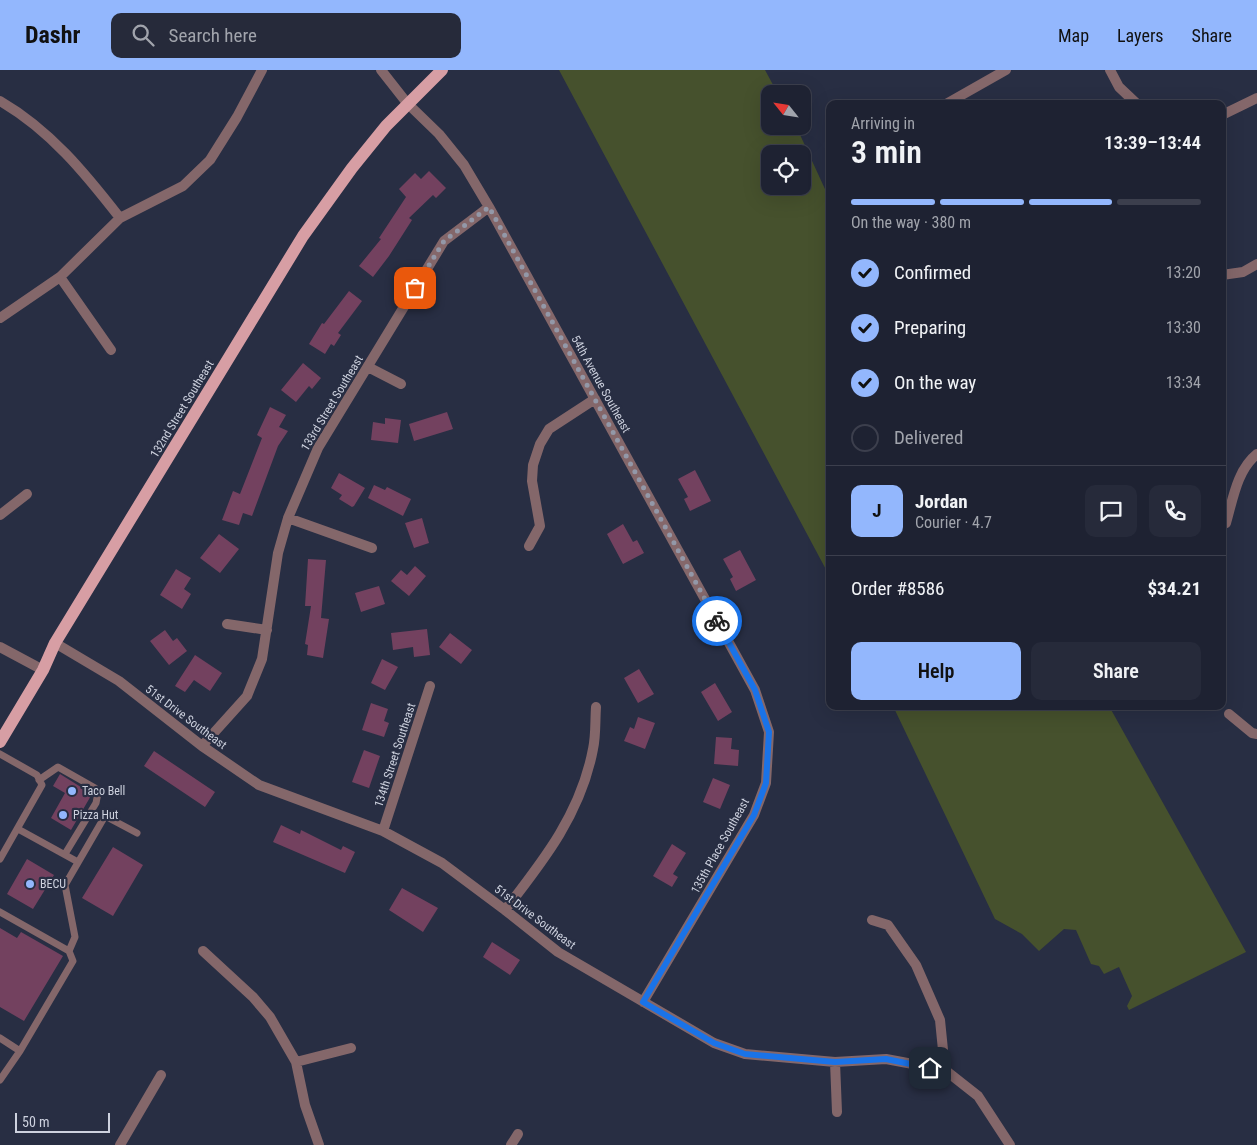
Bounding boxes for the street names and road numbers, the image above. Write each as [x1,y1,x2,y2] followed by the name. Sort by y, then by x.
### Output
[568,333,634,435] street label: 54th Avenue Southeast
[298,352,366,453] street label: 133rd Street Southeast
[147,357,217,460] street label: 132nd Street Southeast
[143,682,230,752] street label: 51st Drive Southeast
[372,701,419,809] street label: 134th Street Southeast
[688,796,752,896] street label: 135th Place Southeast
[492,882,579,952] street label: 51st Drive Southeast

